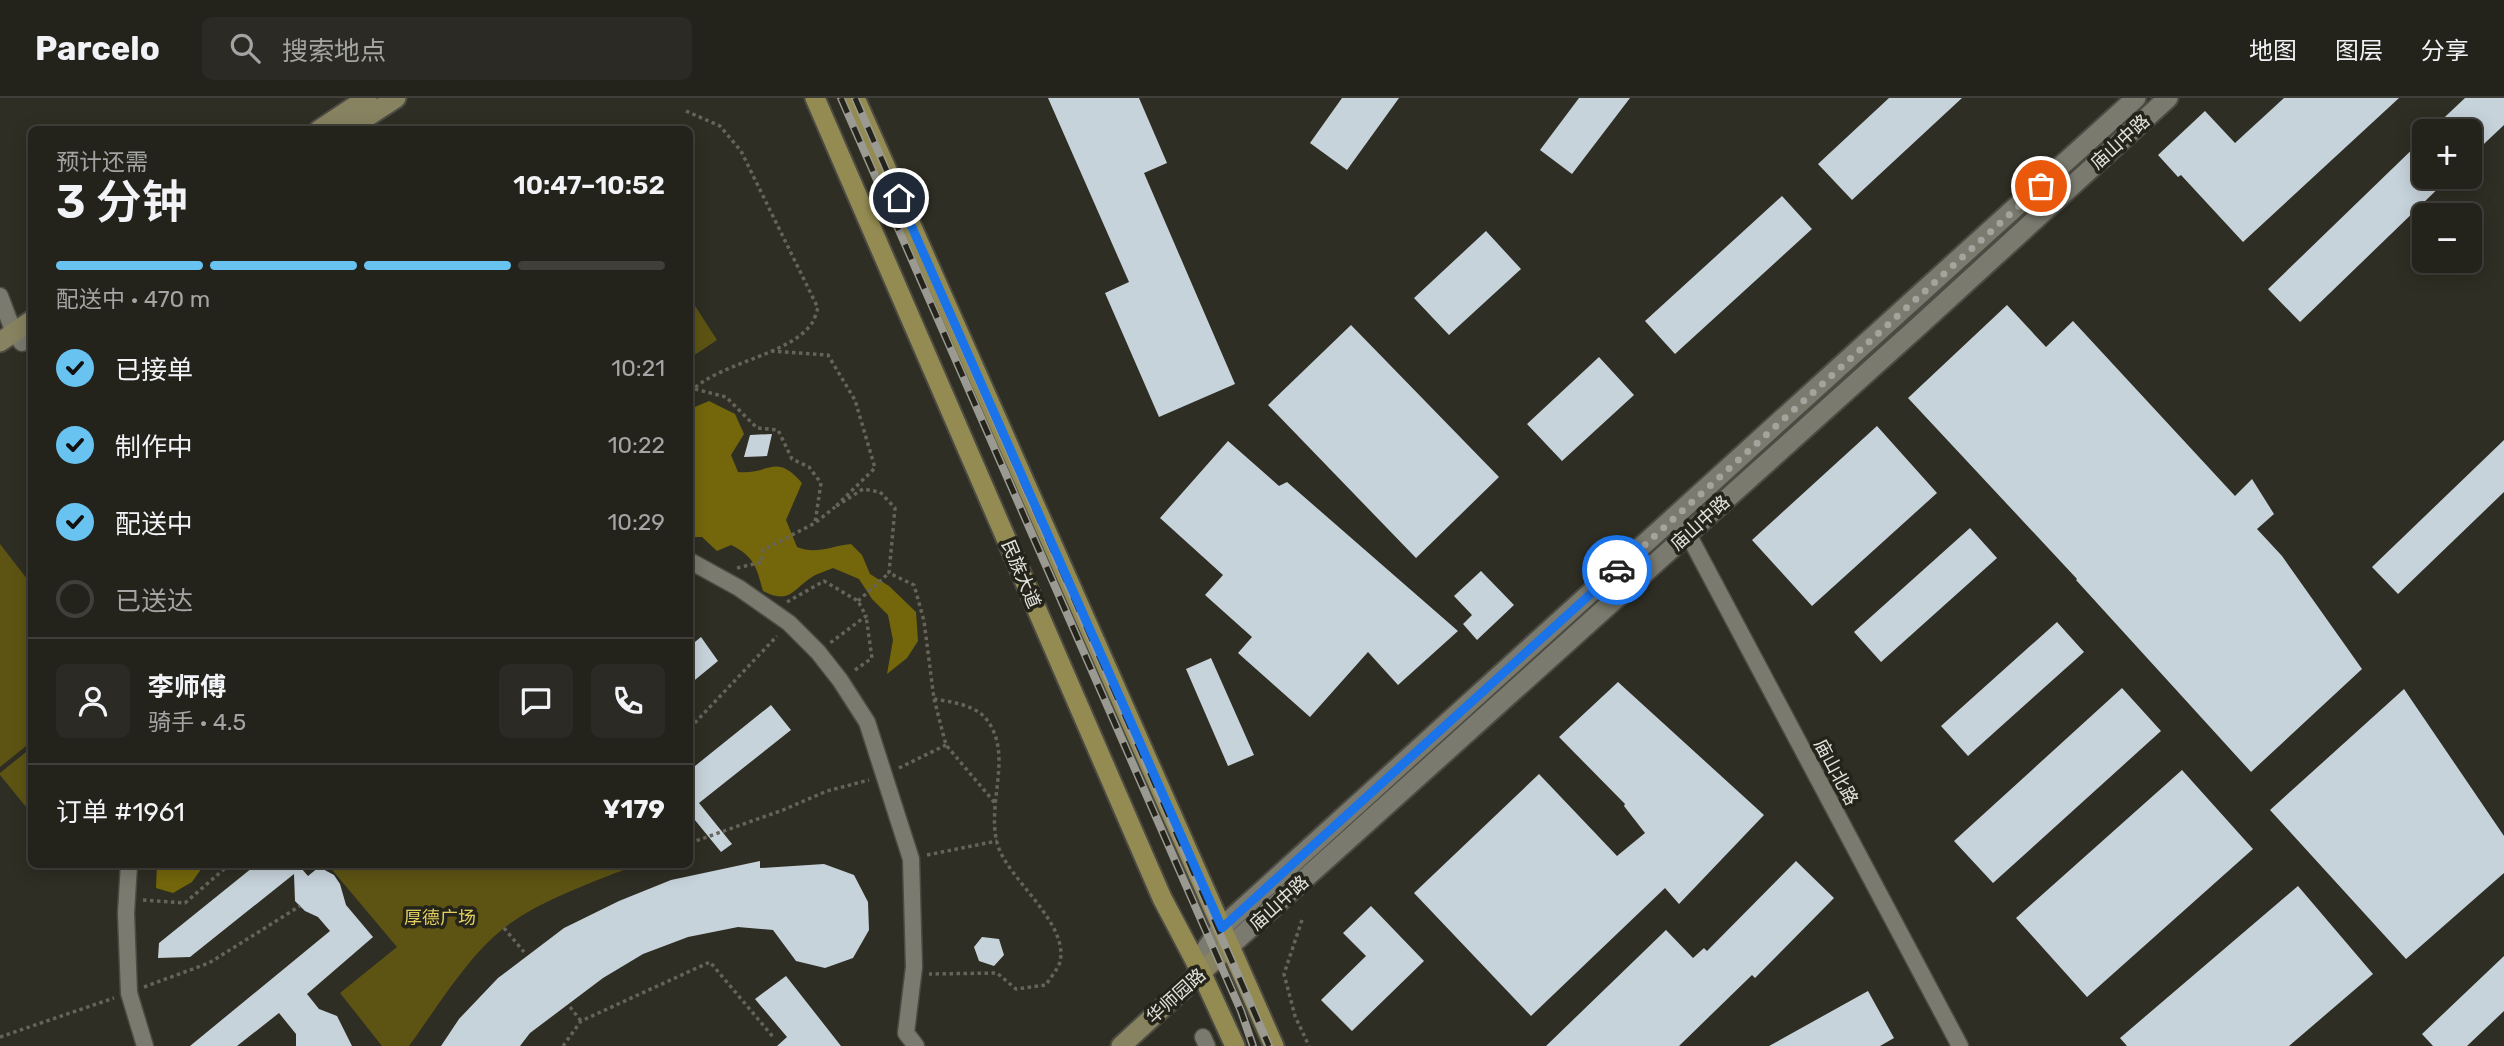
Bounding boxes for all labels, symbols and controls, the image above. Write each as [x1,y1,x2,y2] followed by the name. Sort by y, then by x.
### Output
[202,17,692,80] search box
[35,29,160,68] text: Parcelo
[226,29,264,67] icon: search
[282,36,386,67] text: 搜索地点
[2249,37,2297,65] text: 地图
[2335,37,2383,65] text: 图层
[2421,37,2469,65] text: 分享
[2086,110,2154,174] street label: 庙山中路
[2412,119,2482,273] map controls
[2412,119,2482,189] button: +
[56,148,148,176] text: 预计还需
[2011,156,2071,216] pin
[2022,167,2060,205] icon: bag
[869,168,929,228] pin
[513,170,665,201] text: 10:47–10:52
[56,175,188,230] text: 3 分钟
[880,179,918,217] icon: home
[2412,203,2482,273] button: −
[56,285,210,313] text: 配送中 · 470 m
[56,349,94,387] icon: check
[611,354,665,382] text: 10:21
[115,355,193,386] text: 已接单
[56,426,94,464] icon: check
[608,431,665,459] text: 10:22
[115,432,193,463] text: 制作中
[1666,491,1734,555] street label: 庙山中路
[56,503,94,541] icon: check
[608,508,665,536] text: 10:29
[115,509,193,540] text: 配送中
[1582,535,1652,605] courier
[997,537,1045,611] street label: 民族大道
[1598,551,1636,589] icon: car
[115,586,193,617] text: 已送达
[56,664,130,738] button: person
[499,664,573,738] button: chat
[591,664,665,738] button: phone
[148,672,226,703] text: 李师傅
[148,708,246,736] text: 骑手 · 4.5
[1809,735,1863,809] street label: 庙山北路
[603,794,665,825] text: ¥179
[56,797,185,828] text: 订单 #1961
[1245,871,1313,935] street label: 庙山中路
[404,907,476,929] park label: 厚德广场
[1142,964,1210,1028] street label: 华师园路

